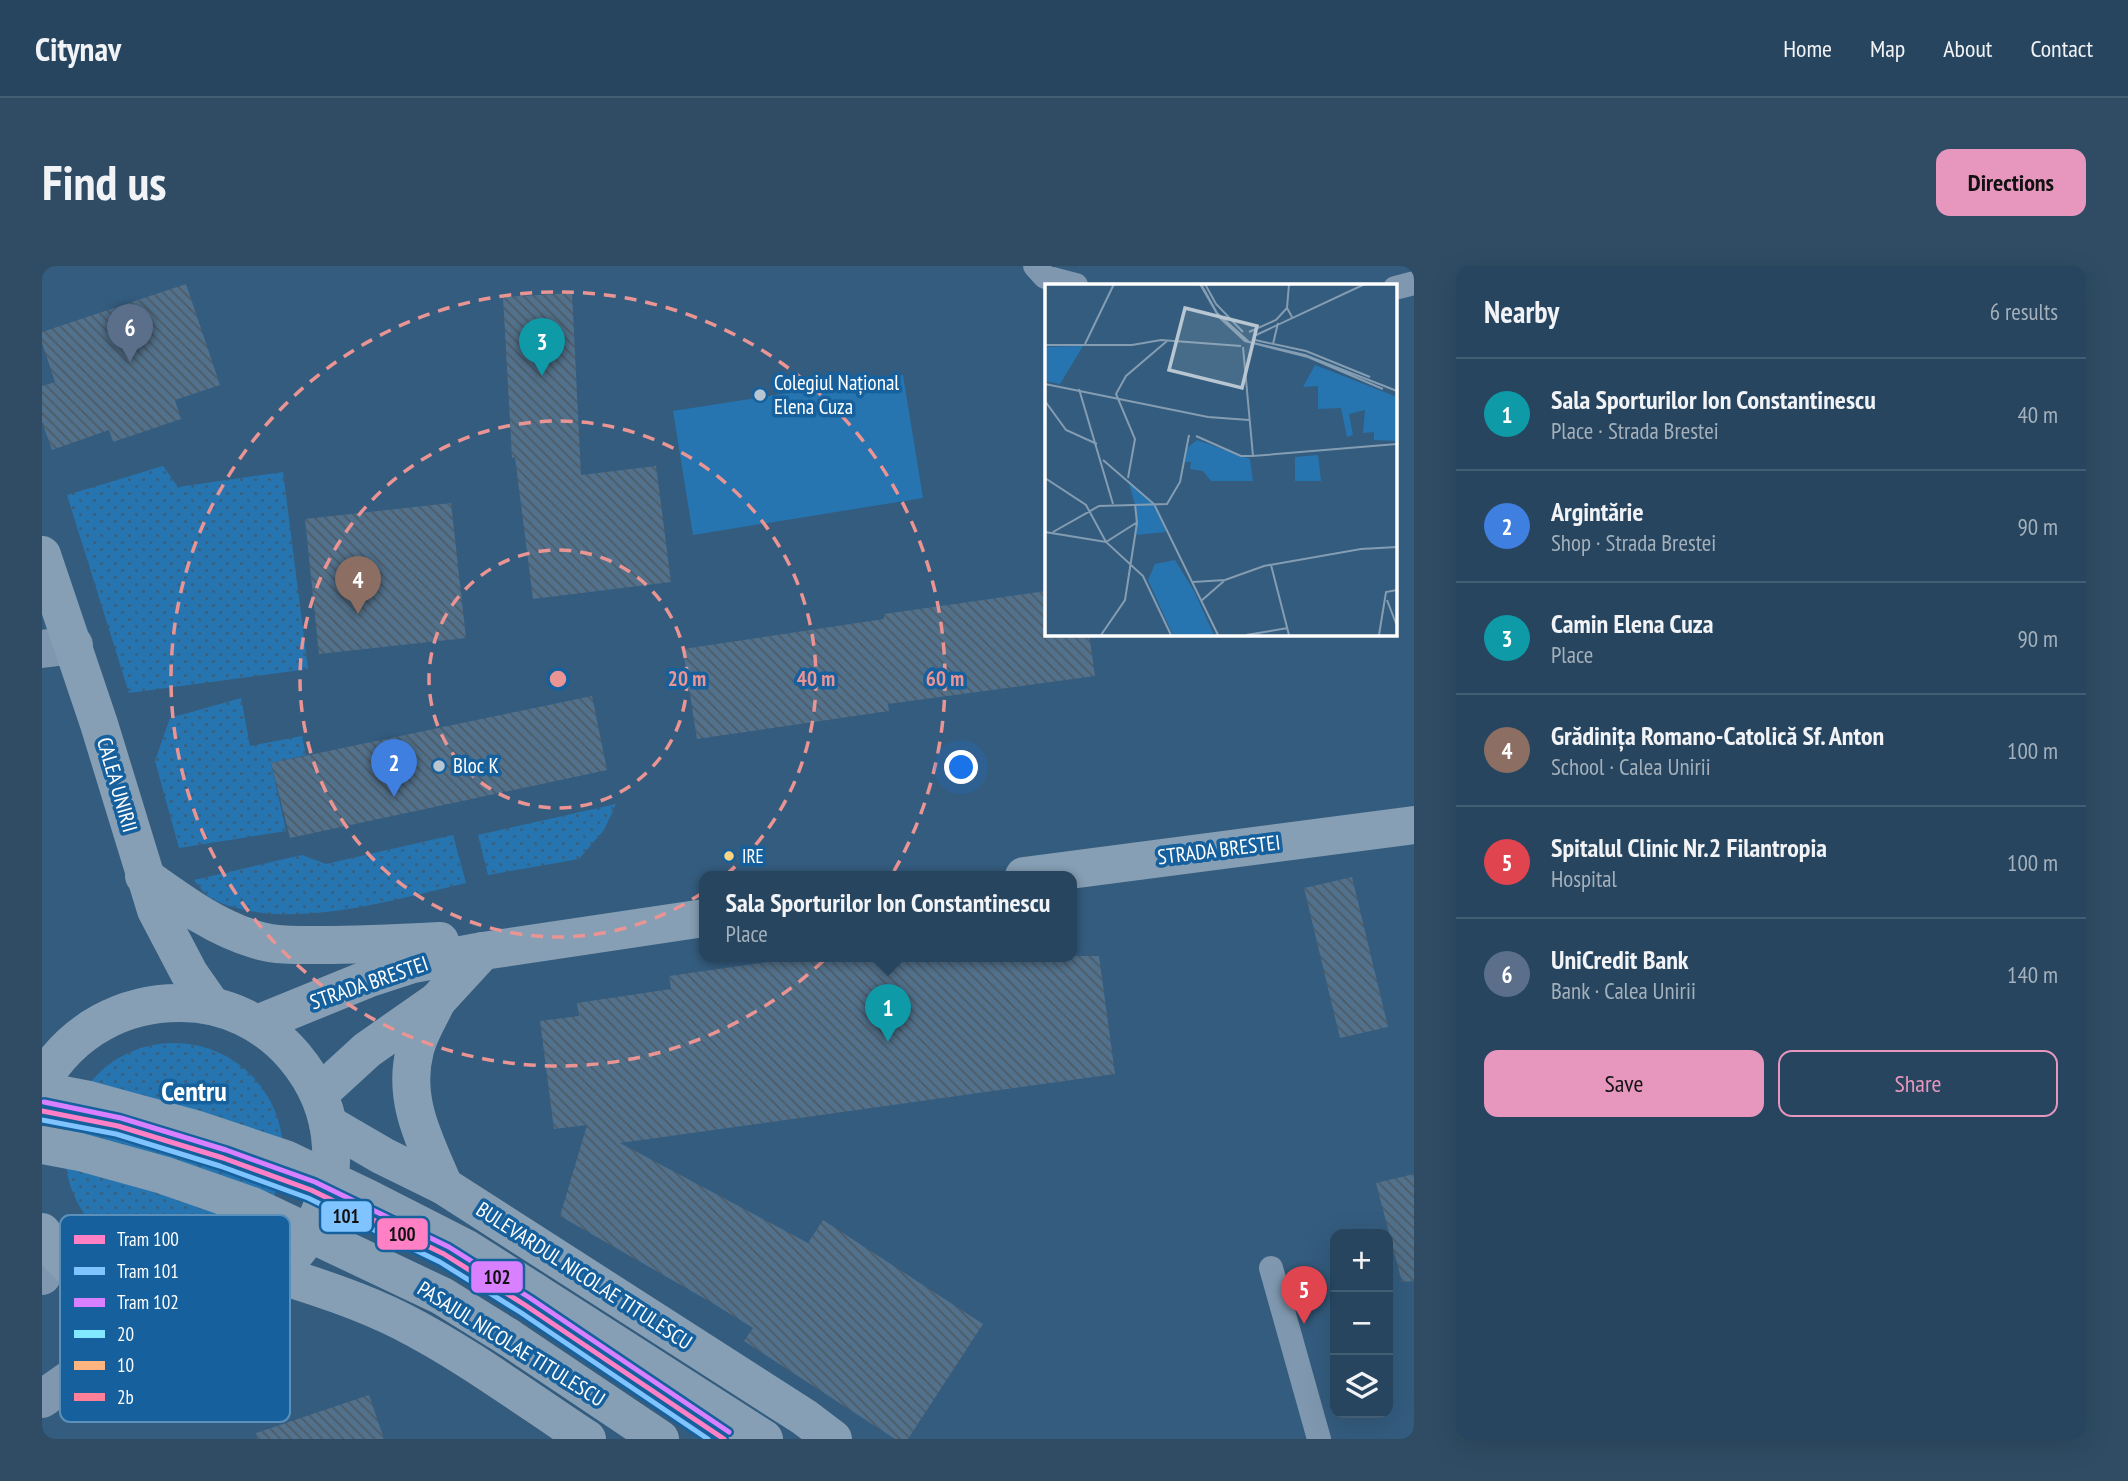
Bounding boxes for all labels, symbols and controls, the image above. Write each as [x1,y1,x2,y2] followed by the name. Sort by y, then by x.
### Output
[35,27,121,70] text: Citynav
[1783,33,1832,64] text: Home
[1870,33,1905,64] text: Map
[1943,33,1992,64] text: About
[2030,33,2093,64] text: Contact
[1936,149,2086,216] button: Directions
[42,150,166,214] text: Find us
[1045,284,1396,635] inset map
[1484,292,1559,331] text: Nearby
[1990,297,2058,326] text: 6 results
[107,304,153,362] pin: 6
[519,318,565,376] pin: 3
[774,369,899,420] place label: Colegiul Național Elena Cuza
[1551,383,1876,416] text: Sala Sporturilor Ion Constantinescu
[752,387,768,403] marker: Colegiul Național Elena Cuza
[1502,400,1513,429] text: 1
[2017,400,2058,429] text: 40 m
[1551,416,1719,445] text: Place · Strada Brestei
[1551,495,1644,528] text: Argintărie
[1502,512,1513,541] text: 2
[2017,512,2058,541] text: 90 m
[1551,528,1716,557] text: Shop · Strada Brestei
[335,556,381,614] pin: 4
[1551,607,1713,640] text: Camin Elena Cuza
[1502,624,1513,653] text: 3
[2017,624,2058,653] text: 90 m
[1551,640,1593,669] text: Place
[668,665,706,692] text: 20 m
[797,665,835,692] text: 40 m
[926,665,964,692] text: 60 m
[546,667,570,691] centre of rings
[1551,719,1884,752] text: Grădinița Romano-Catolică Sf. Anton
[91,734,144,835] street label: CALEA UNIRII
[1502,736,1513,765] text: 4
[2007,736,2058,765] text: 100 m
[371,739,417,797] pin: 2
[944,750,978,784] your location
[453,752,499,779] place label: Bloc K
[1551,752,1711,781] text: School · Calea Unirii
[431,758,447,774] marker: Bloc K
[1156,829,1282,870] street label: STRADA BRESTEI
[1551,831,1827,864] text: Spitalul Clinic Nr.2 Filantropia
[742,844,764,868] place label: IRE
[1502,848,1513,877] text: 5
[2007,848,2058,877] text: 100 m
[722,849,736,863] marker: IRE
[1551,864,1617,893] text: Hospital
[699,871,1077,962] popup
[726,886,1050,919] text: Sala Sporturilor Ion Constantinescu
[726,919,768,948] text: Place
[1551,943,1689,976] text: UniCredit Bank
[306,950,432,1015] street label: STRADA BRESTEI
[1502,960,1513,989] text: 6
[2007,960,2058,989] text: 140 m
[1551,976,1696,1005] text: Bank · Calea Unirii
[865,984,911,1042] pin: 1
[1484,1050,1764,1117] button: Save
[1778,1050,2058,1117] button: Share
[161,1072,227,1109] district label: Centru
[471,1196,697,1356] street label: BULEVARDUL NICOLAE TITULESCU
[320,1200,373,1233] line badge: 101
[332,1204,360,1228] text: 101
[60,1215,290,1422] legend
[376,1217,429,1251] line badge: 100
[388,1222,416,1246] text: 100
[117,1227,179,1251] text: Tram 100
[1330,1229,1393,1418] map controls
[1330,1229,1393,1292] button: +
[117,1259,179,1283] text: Tram 101
[470,1260,524,1294] line badge: 102
[483,1265,511,1289] text: 102
[1281,1266,1327,1324] pin: 5
[412,1275,610,1412] street label: PASAJUL NICOLAE TITULESCU
[117,1290,179,1314] text: Tram 102
[1330,1292,1393,1355] button: −
[117,1322,134,1346] text: 20
[117,1353,134,1377] text: 10
[1330,1355,1393,1418] button: layers
[117,1385,134,1409] text: 2b

